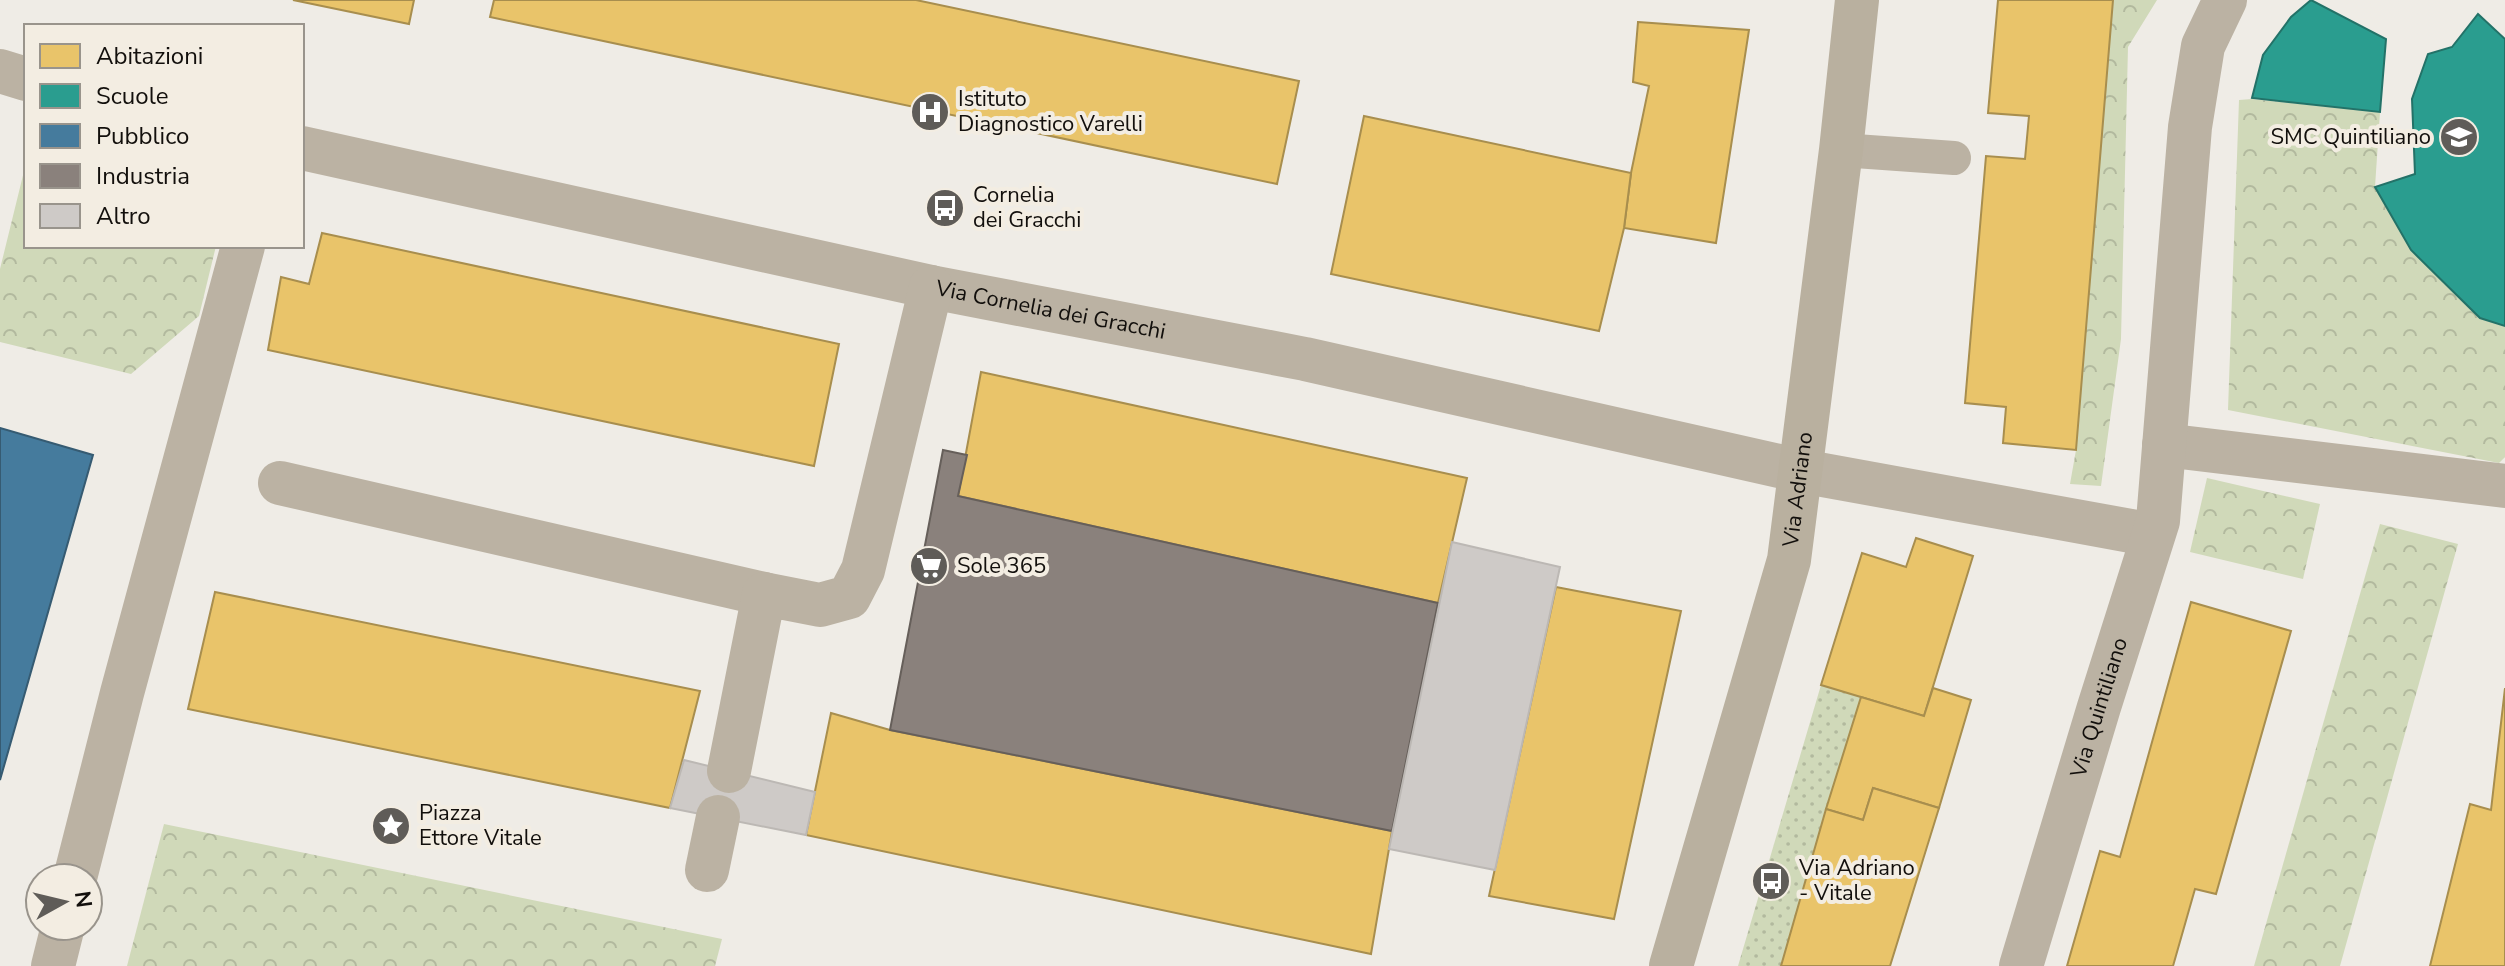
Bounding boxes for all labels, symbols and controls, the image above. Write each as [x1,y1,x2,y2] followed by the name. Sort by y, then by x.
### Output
[24,24,304,248] legend
[96,40,203,72] text: Abitazioni
[96,80,168,112] text: Scuole
[958,84,1143,139] place label: Istituto Diagnostico Varelli
[909,91,951,133] hospital icon: Istituto Diagnostico Varelli
[2438,116,2480,158] school or university icon: SMC Quintiliano
[96,120,189,152] text: Pubblico
[2271,122,2431,152] place label: SMC Quintiliano
[96,160,190,192] text: Industria
[973,180,1081,235] place label: Cornelia dei Gracchi
[924,187,966,229] bus stop icon: Cornelia dei Gracchi
[96,200,151,232] text: Altro
[932,273,1168,347] street label: Via Cornelia dei Gracchi
[1776,430,1820,550] street label: Via Adriano
[908,545,950,587] supermarket icon: Sole 365
[957,551,1046,581] place label: Sole 365
[2063,634,2135,782] street label: Via Quintiliano
[419,798,542,853] place label: Piazza Ettore Vitale
[370,805,412,847] place icon: Piazza Ettore Vitale
[1798,853,1915,908] place label: Via Adriano - Vitale
[1750,860,1792,902] bus stop icon: Via Adriano - Vitale
[24,862,104,942] north arrow
[67,889,99,910] text: N

